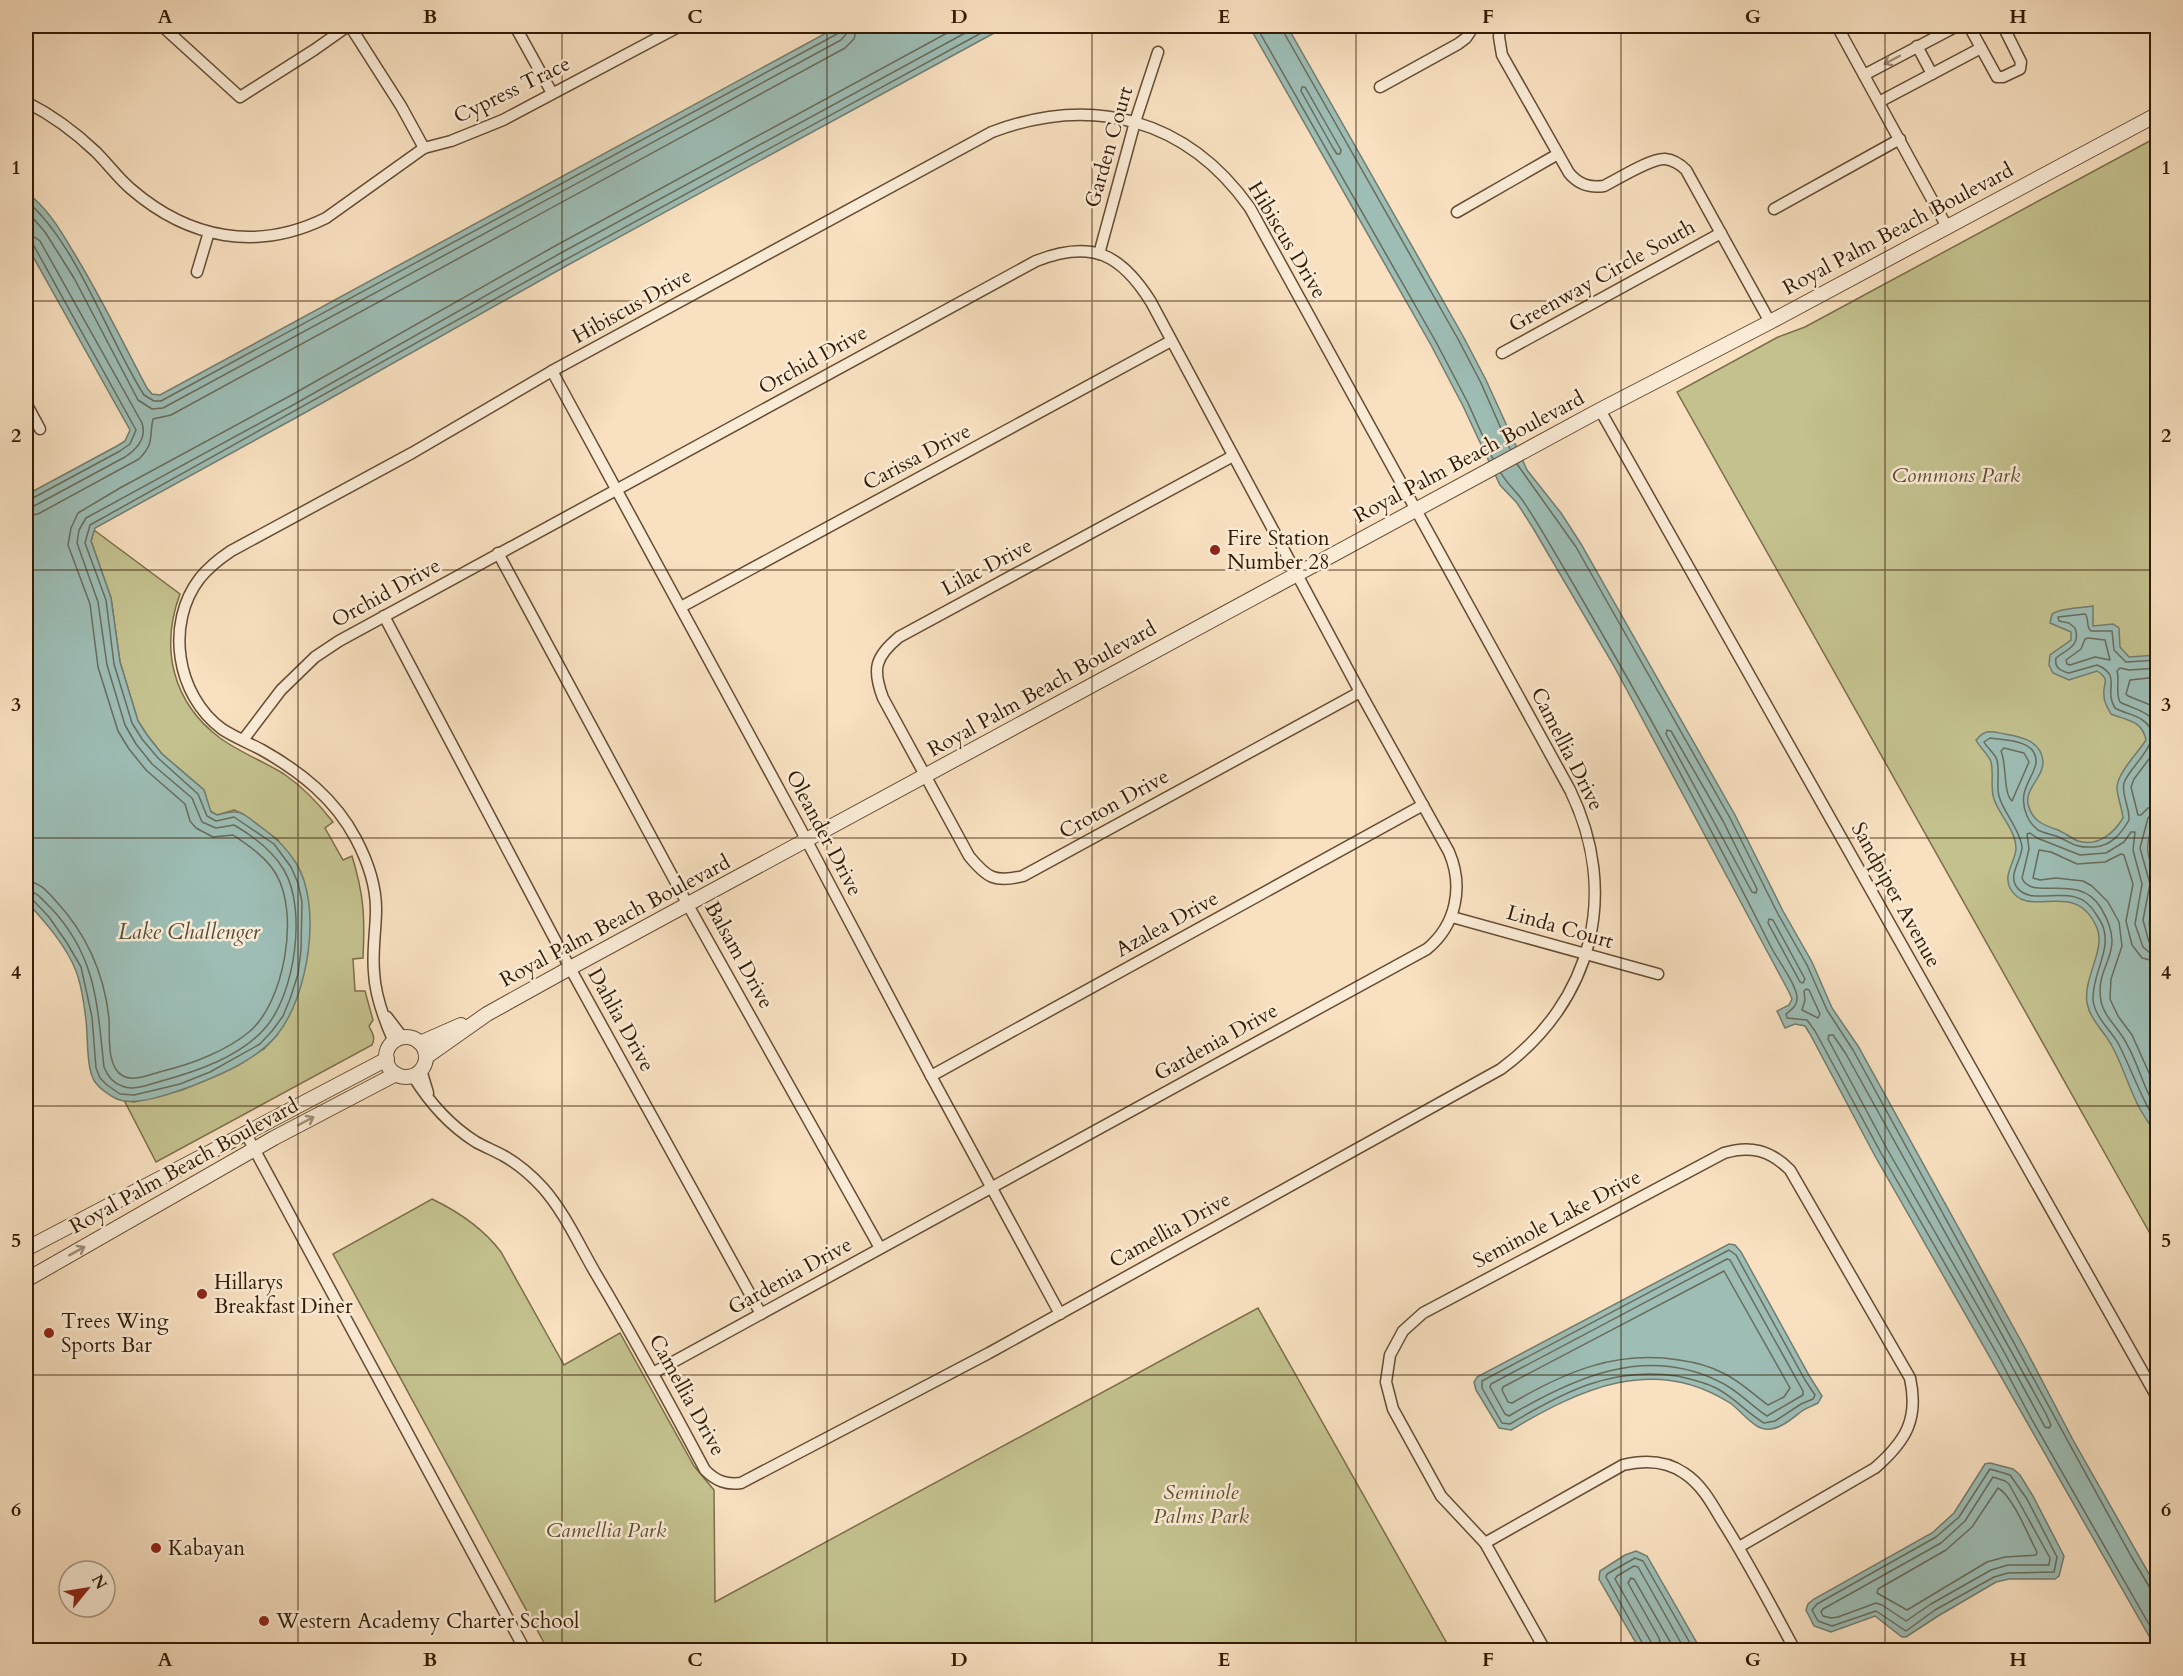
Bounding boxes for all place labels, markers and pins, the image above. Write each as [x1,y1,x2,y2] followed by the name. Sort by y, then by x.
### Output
[1227,524,1330,577] place label: Fire Station Number 28
[1208,543,1222,557] marker: Fire Station Number 28
[214,1268,353,1321] place label: Hillarys Breakfast Diner
[195,1287,209,1301] marker: Hillarys Breakfast Diner
[61,1307,169,1360] place label: Trees Wing Sports Bar
[42,1326,56,1340] marker: Trees Wing Sports Bar
[168,1534,245,1563] place label: Kabayan
[149,1541,163,1555] marker: Kabayan
[275,1607,579,1636] place label: Western Academy Charter School
[257,1614,271,1628] marker: Western Academy Charter School

